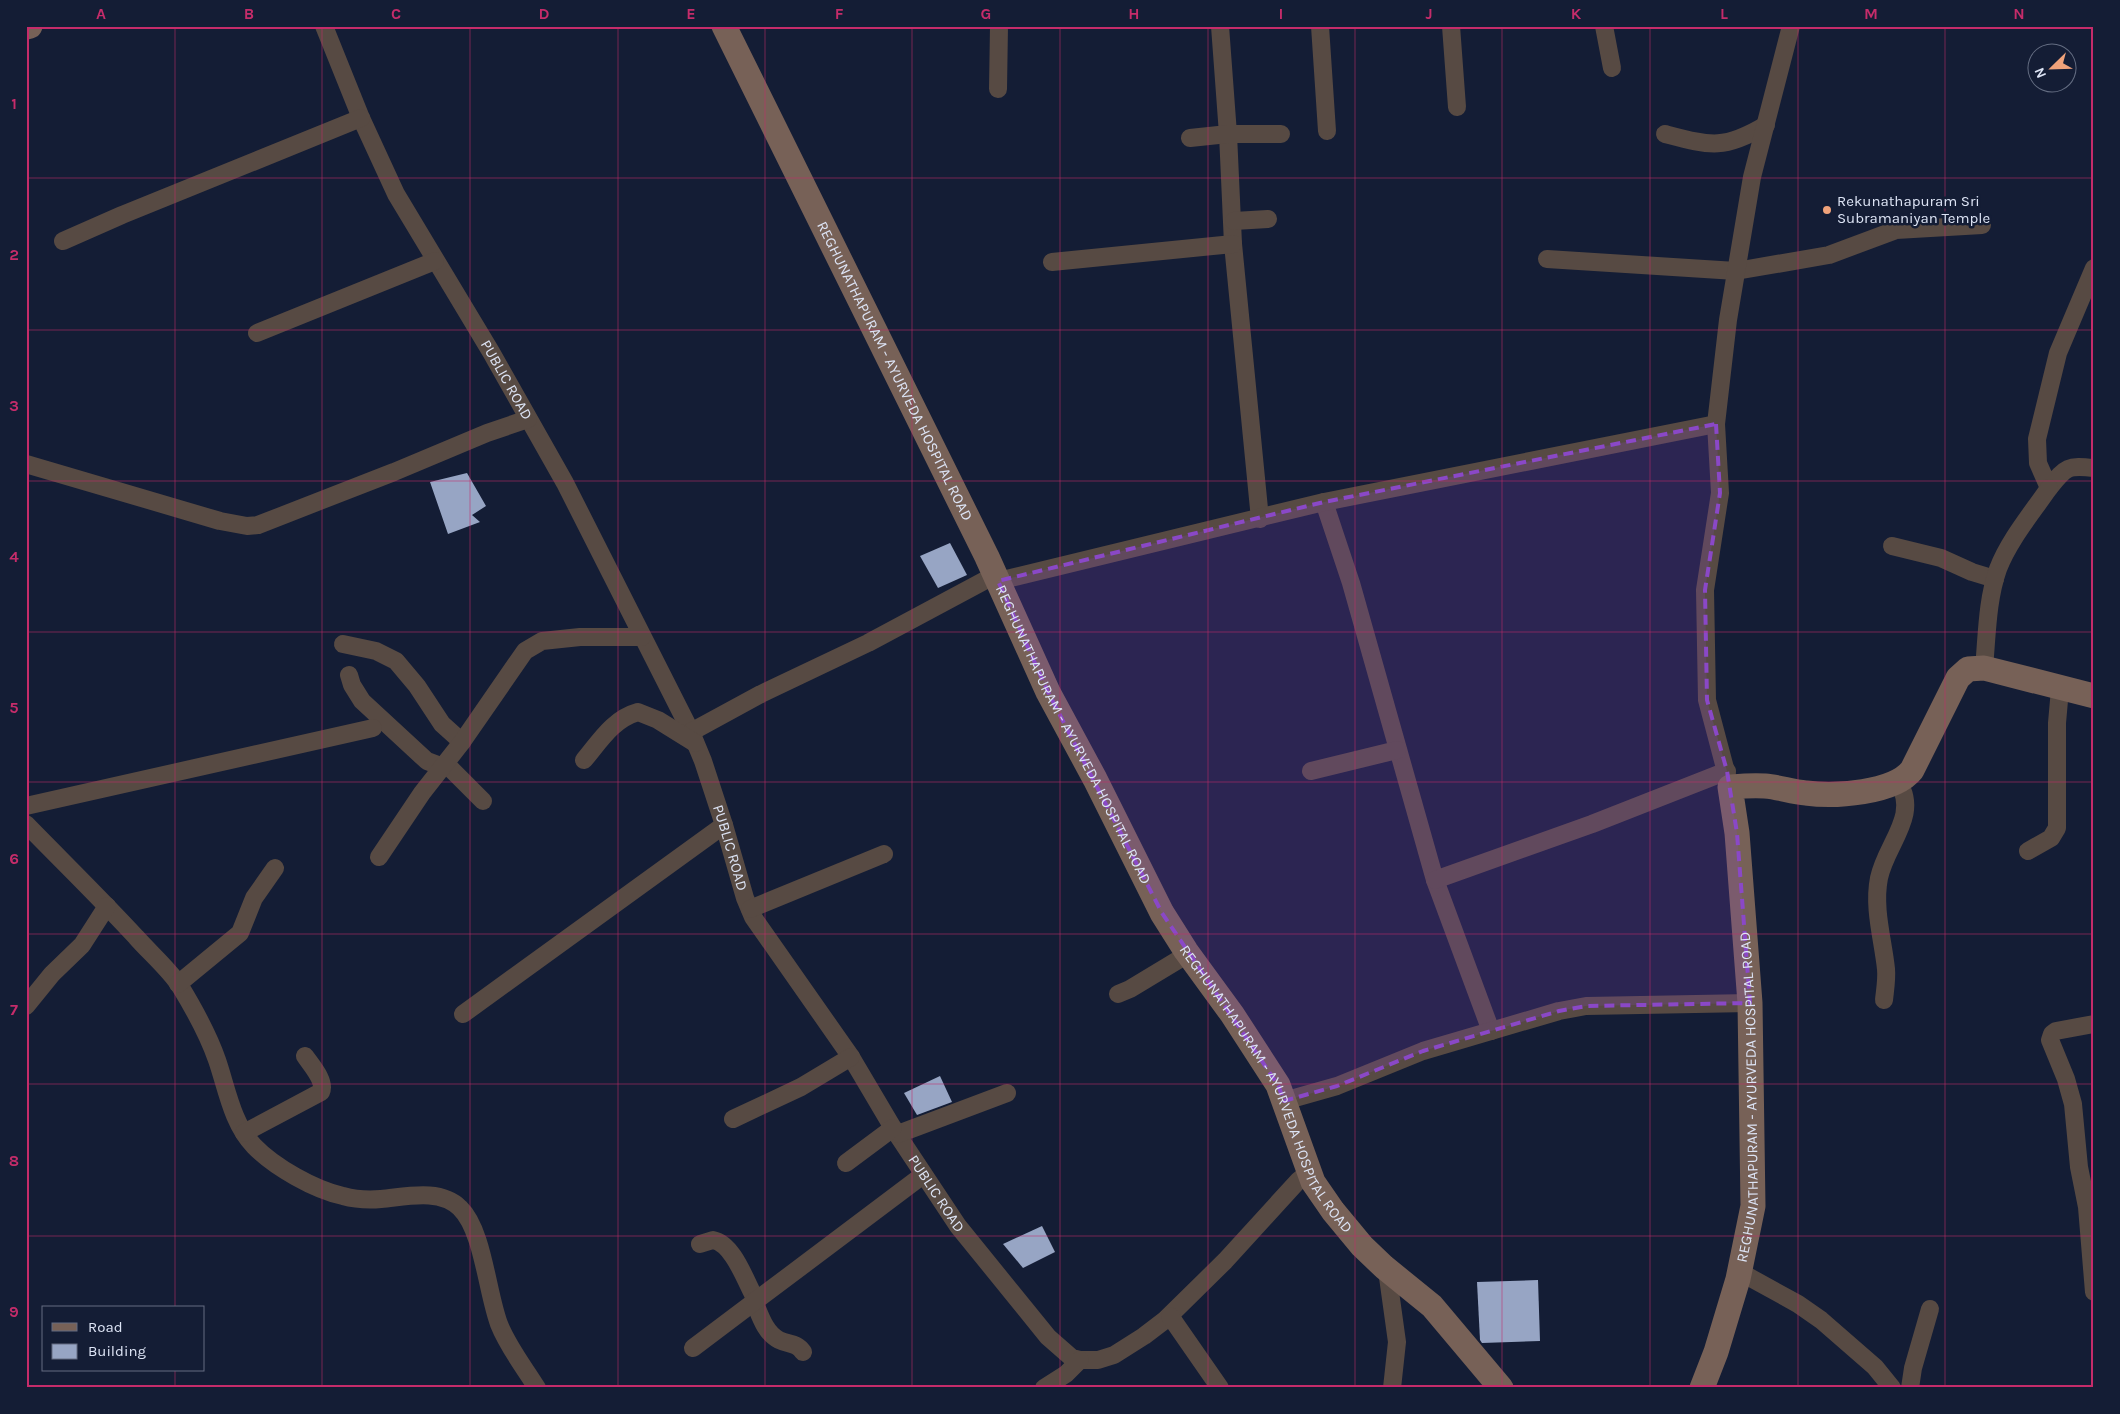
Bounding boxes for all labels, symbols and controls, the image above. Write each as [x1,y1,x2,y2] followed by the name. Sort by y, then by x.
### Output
[96,4,106,23] text: A
[244,4,254,23] text: B
[391,4,401,23] text: C
[539,4,550,23] text: D
[686,4,696,23] text: E
[835,4,844,23] text: F
[981,4,991,23] text: G
[1128,4,1140,23] text: H
[1279,4,1283,23] text: I
[1425,4,1433,23] text: J
[1571,4,1582,23] text: K
[1720,4,1728,23] text: L
[1864,4,1878,23] text: M
[2013,4,2025,23] text: N
[2028,42,2078,92] north arrow
[2031,65,2050,81] text: N
[11,94,17,113] text: 1
[1837,192,1990,227] place label: Rekunathapuram Sri Subramaniyan Temple
[1821,204,1833,216] marker: Rekunathapuram Sri Subramaniyan Temple
[813,218,977,524] street label: REGHUNATHAPURAM - AYURVEDA HOSPITAL ROAD
[9,245,19,264] text: 2
[477,337,536,423] street label: PUBLIC ROAD
[9,396,19,415] text: 3
[9,547,19,566] text: 4
[992,582,1155,887] street label: REGHUNATHAPURAM - AYURVEDA HOSPITAL ROAD
[9,698,19,717] text: 5
[709,802,751,893] street label: PUBLIC ROAD
[9,849,19,868] text: 6
[1733,931,1762,1264] street label: REGHUNATHAPURAM - AYURVEDA HOSPITAL ROAD
[1176,942,1356,1236] street label: REGHUNATHAPURAM - AYURVEDA HOSPITAL ROAD
[10,1000,18,1019] text: 7
[9,1151,19,1170] text: 8
[904,1152,968,1236] street label: PUBLIC ROAD
[9,1302,19,1321] text: 9
[42,1306,205,1372] legend
[88,1318,123,1336] text: Road
[88,1342,146,1360] text: Building

